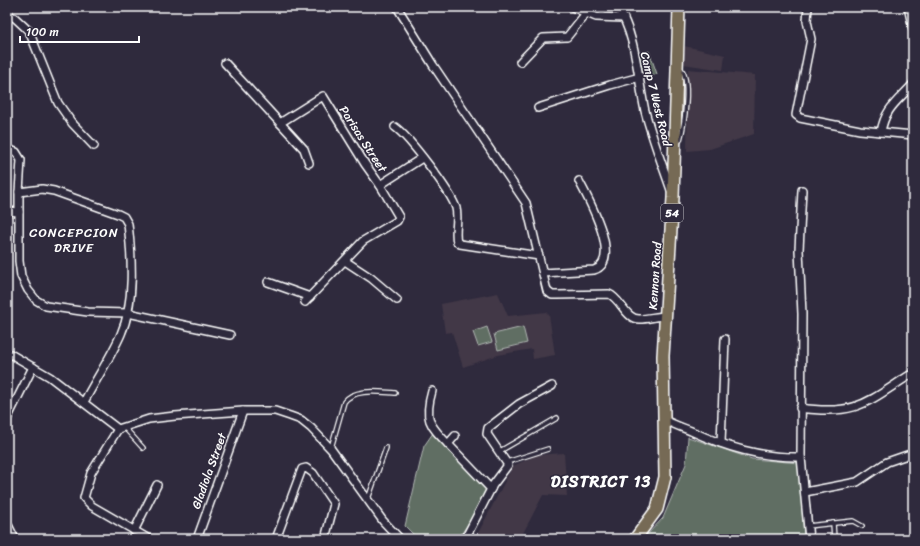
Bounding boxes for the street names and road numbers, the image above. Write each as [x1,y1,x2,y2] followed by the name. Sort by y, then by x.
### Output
[634,49,679,149] street label: Camp 7 West Road
[333,101,394,178] street label: Parisas Street
[661,204,683,222] road number: 54
[642,240,668,311] street label: Kennon Road
[185,429,233,512] street label: Gladiola Street

